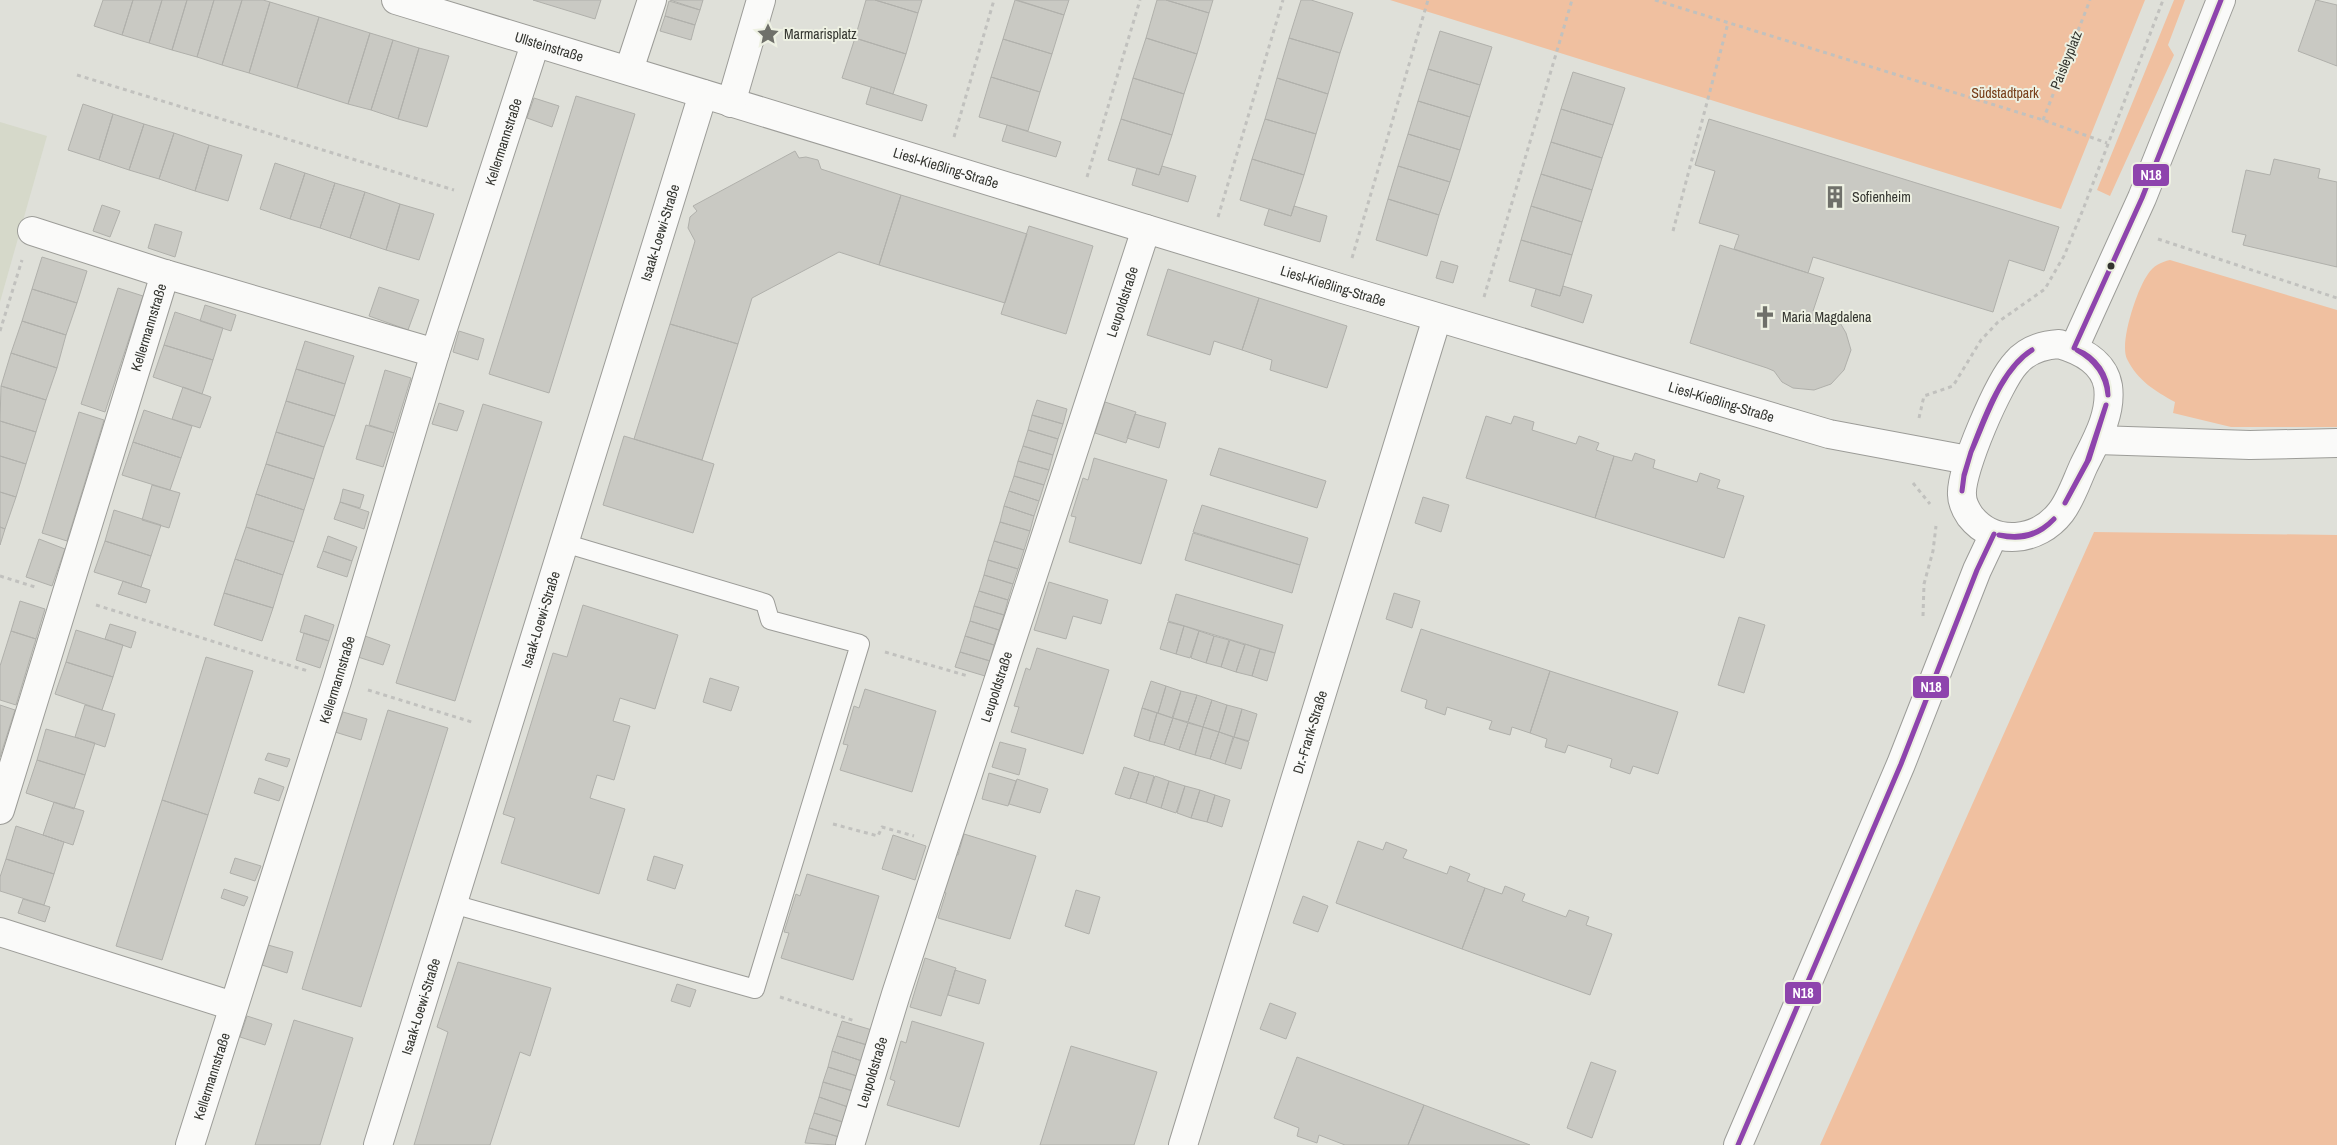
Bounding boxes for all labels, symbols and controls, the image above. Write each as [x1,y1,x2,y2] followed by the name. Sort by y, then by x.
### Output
[755,21,781,47] place icon: Marmarisplatz
[784,25,857,43] place label: Marmarisplatz
[512,28,586,66] street label: Ullsteinstraße
[2046,28,2086,92] street label: Paisleyplatz
[1971,84,2039,102] park label: Südstadtpark
[481,96,526,188] street label: Kellermannstraße
[891,143,1001,192] street label: Liesl-Kießling-Straße
[2132,163,2170,187] line badge: N18
[2140,166,2162,184] text: N18
[637,182,684,283] street label: Isaak-Loewi-Straße
[1822,184,1848,210] building icon: Sofienheim
[1852,188,1911,206] place label: Sofienheim
[1278,261,1388,310] street label: Liesl-Kießling-Straße
[2106,261,2116,271] unlabelled marker
[1102,264,1142,340] street label: Leupoldstraße
[127,281,171,373] street label: Kellermannstraße
[1752,304,1778,330] church icon: Maria Magdalena
[1782,308,1872,326] place label: Maria Magdalena
[1666,378,1776,426] street label: Liesl-Kießling-Straße
[517,569,564,670] street label: Isaak-Loewi-Straße
[315,634,359,726] street label: Kellermannstraße
[976,649,1016,725] street label: Leupoldstraße
[1912,675,1950,699] line badge: N18
[1920,678,1942,696] text: N18
[1289,688,1331,776] street label: Dr.-Frank-Straße
[397,956,444,1057] street label: Isaak-Loewi-Straße
[1784,981,1822,1005] line badge: N18
[1792,984,1814,1002] text: N18
[189,1030,234,1122] street label: Kellermannstraße
[853,1035,891,1110] street label: Leupoldstraße

